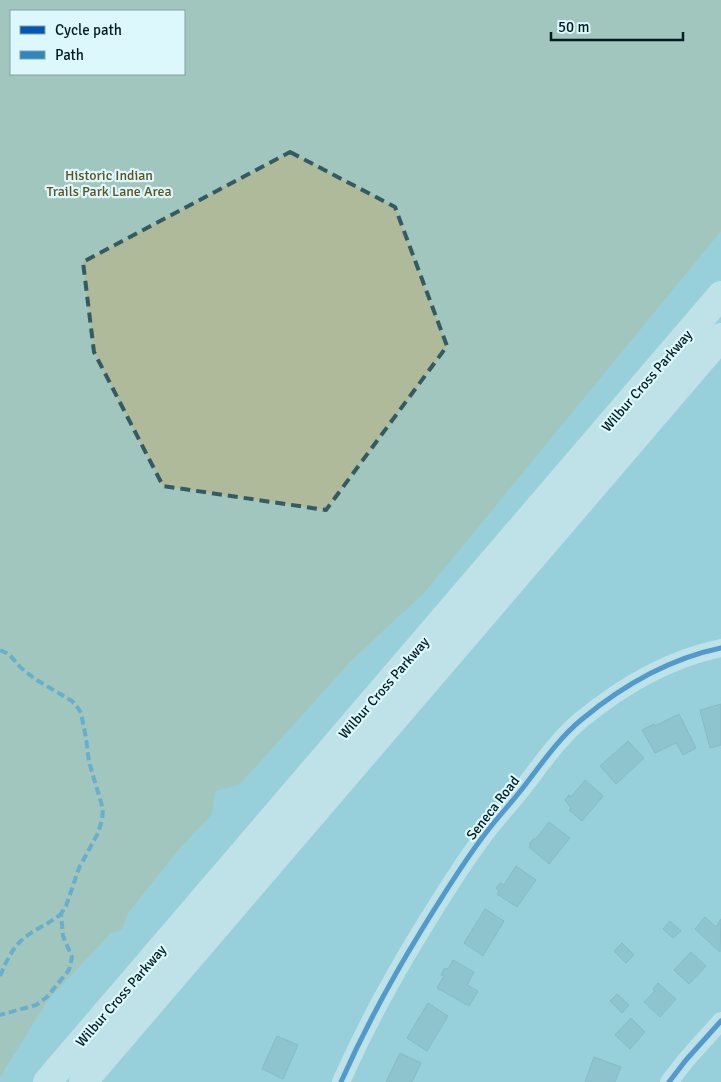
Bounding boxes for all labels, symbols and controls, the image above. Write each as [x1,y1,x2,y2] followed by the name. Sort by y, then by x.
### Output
[10,10,185,75] legend
[551,10,684,42] scale bar
[558,18,589,36] text: 50 m
[55,21,122,39] text: Cycle path
[55,46,84,64] text: Path
[46,167,172,200] park label: Historic Indian Trails Park Lane Area
[598,326,696,435] street label: Wilbur Cross Parkway
[335,633,433,742] street label: Wilbur Cross Parkway
[463,773,523,843] street label: Seneca Road
[72,941,170,1050] street label: Wilbur Cross Parkway

